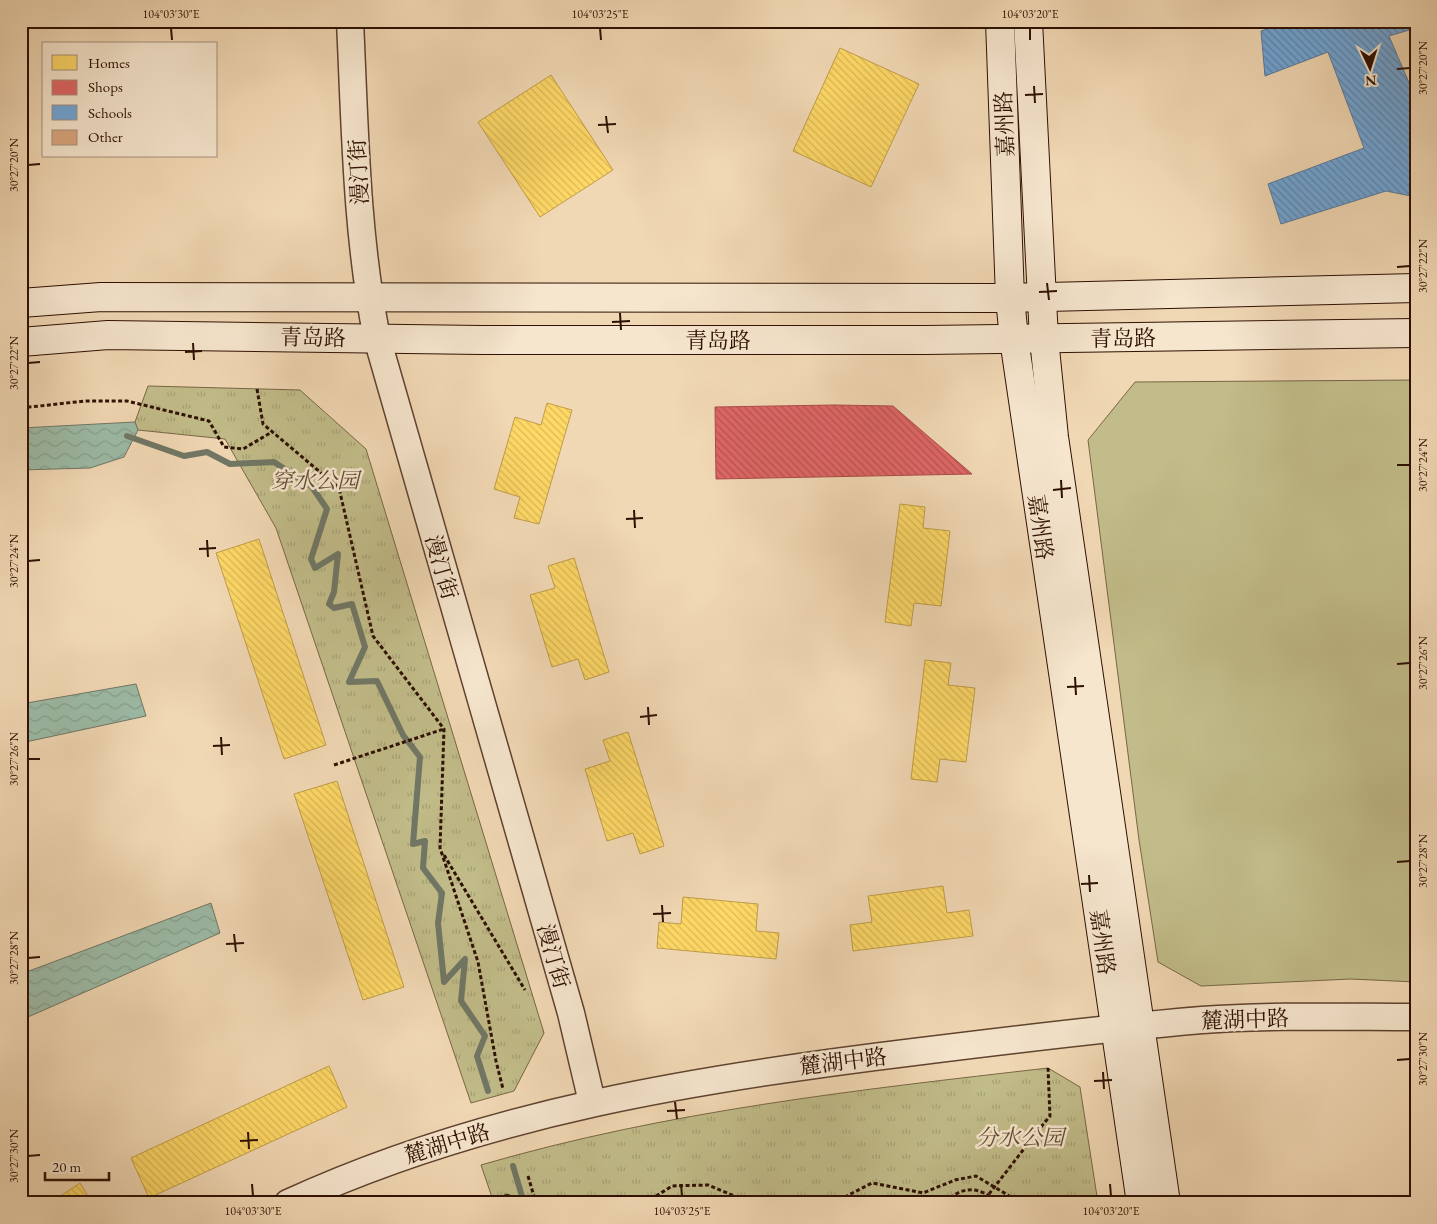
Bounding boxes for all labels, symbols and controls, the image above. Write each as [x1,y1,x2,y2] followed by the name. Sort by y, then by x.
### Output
[143,6,200,22] text: 104°03'30"E
[572,6,629,22] text: 104°03'25"E
[1002,6,1059,22] text: 104°03'20"E
[1415,41,1431,95] text: 30°27'20"N
[42,42,218,158] legend
[1344,42,1394,92] north arrow
[88,53,130,72] text: Homes
[1364,72,1377,90] text: N
[88,77,123,96] text: Shops
[989,90,1020,157] street label: 嘉州路
[88,103,132,122] text: Schools
[88,127,123,146] text: Other
[6,138,22,192] text: 30°27'20"N
[342,138,375,206] street label: 漫汀街
[1415,239,1431,293] text: 30°27'22"N
[280,322,346,353] street label: 青岛路
[1090,323,1156,354] street label: 青岛路
[685,326,751,355] street label: 青岛路
[6,336,22,390] text: 30°27'22"N
[1415,438,1431,492] text: 30°27'24"N
[271,466,362,495] park label: 穿水公园
[1022,492,1059,562] street label: 嘉州路
[418,531,465,603] street label: 漫汀街
[6,534,22,588] text: 30°27'24"N
[1415,636,1431,690] text: 30°27'26"N
[6,732,22,786] text: 30°27'26"N
[1415,834,1431,888] text: 30°27'28"N
[1084,907,1121,977] street label: 嘉州路
[530,920,577,992] street label: 漫汀街
[6,931,22,985] text: 30°27'28"N
[1201,1003,1290,1036] street label: 麓湖中路
[1415,1032,1431,1086] text: 30°27'30"N
[798,1042,889,1081] street label: 麓湖中路
[401,1117,493,1170] street label: 麓湖中路
[976,1123,1067,1152] park label: 分水公园
[6,1129,22,1183] text: 30°27'30"N
[45,1149,109,1181] scale bar
[52,1157,81,1176] text: 20 m
[225,1203,282,1219] text: 104°03'30"E
[654,1203,711,1219] text: 104°03'25"E
[1083,1203,1140,1219] text: 104°03'20"E

